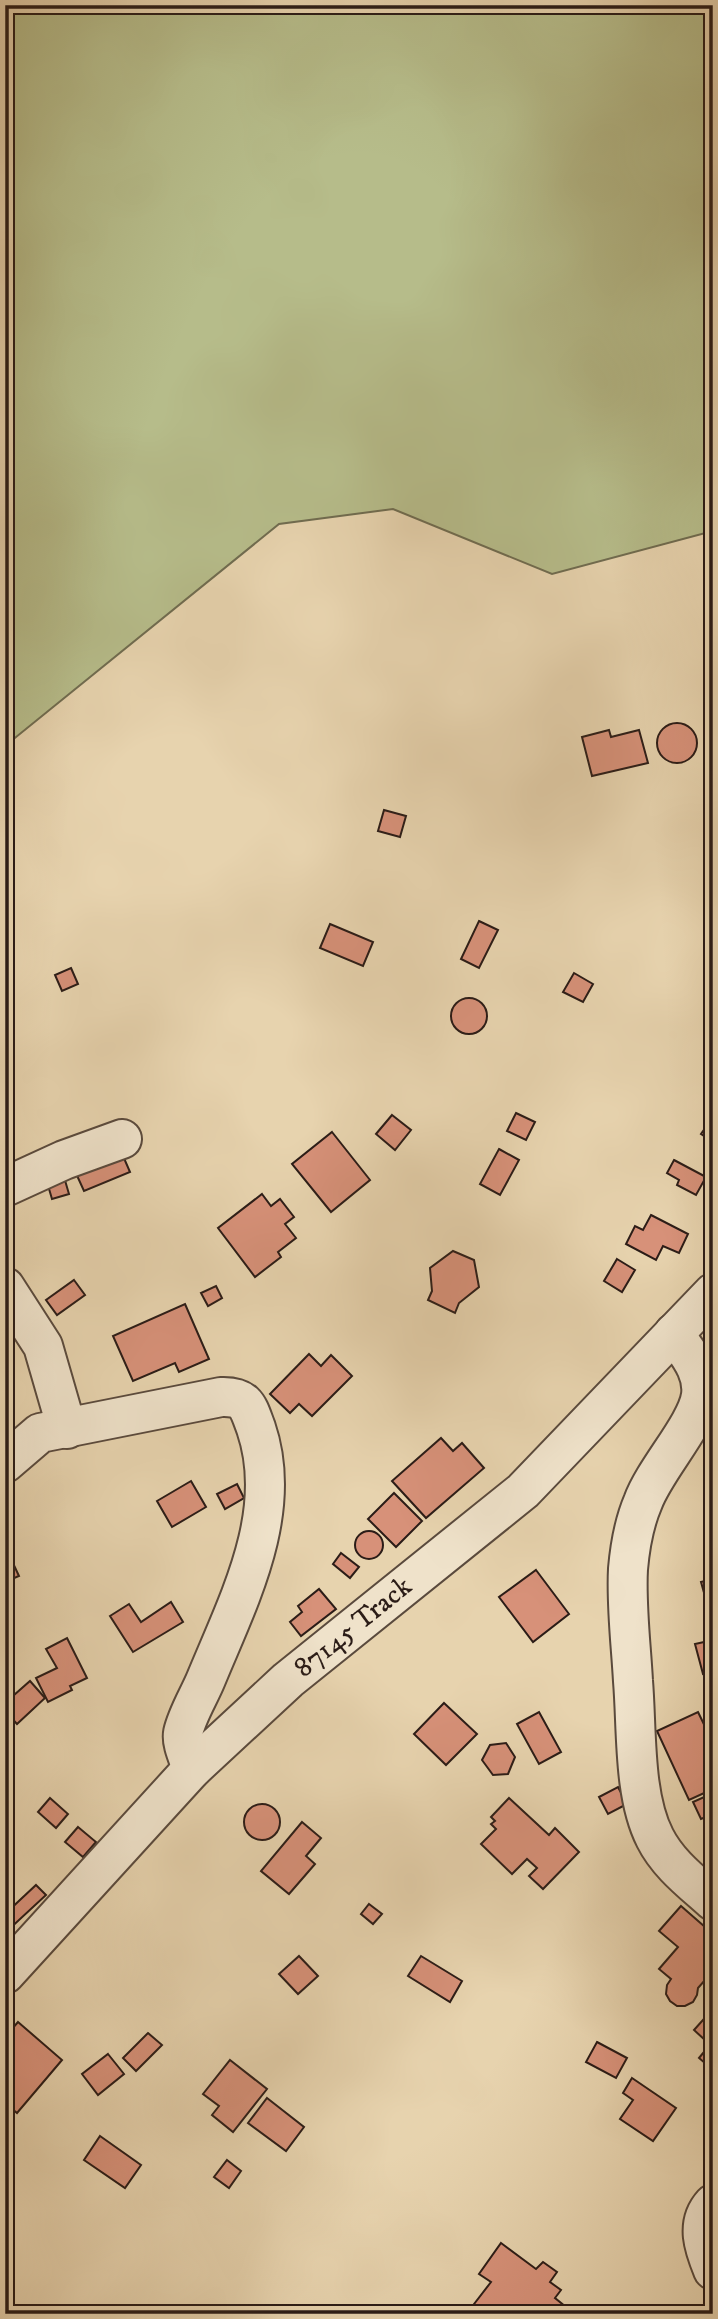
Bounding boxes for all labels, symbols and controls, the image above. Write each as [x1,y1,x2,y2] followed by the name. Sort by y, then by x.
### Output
[287,1569,419,1685] street label: 87145 Track

